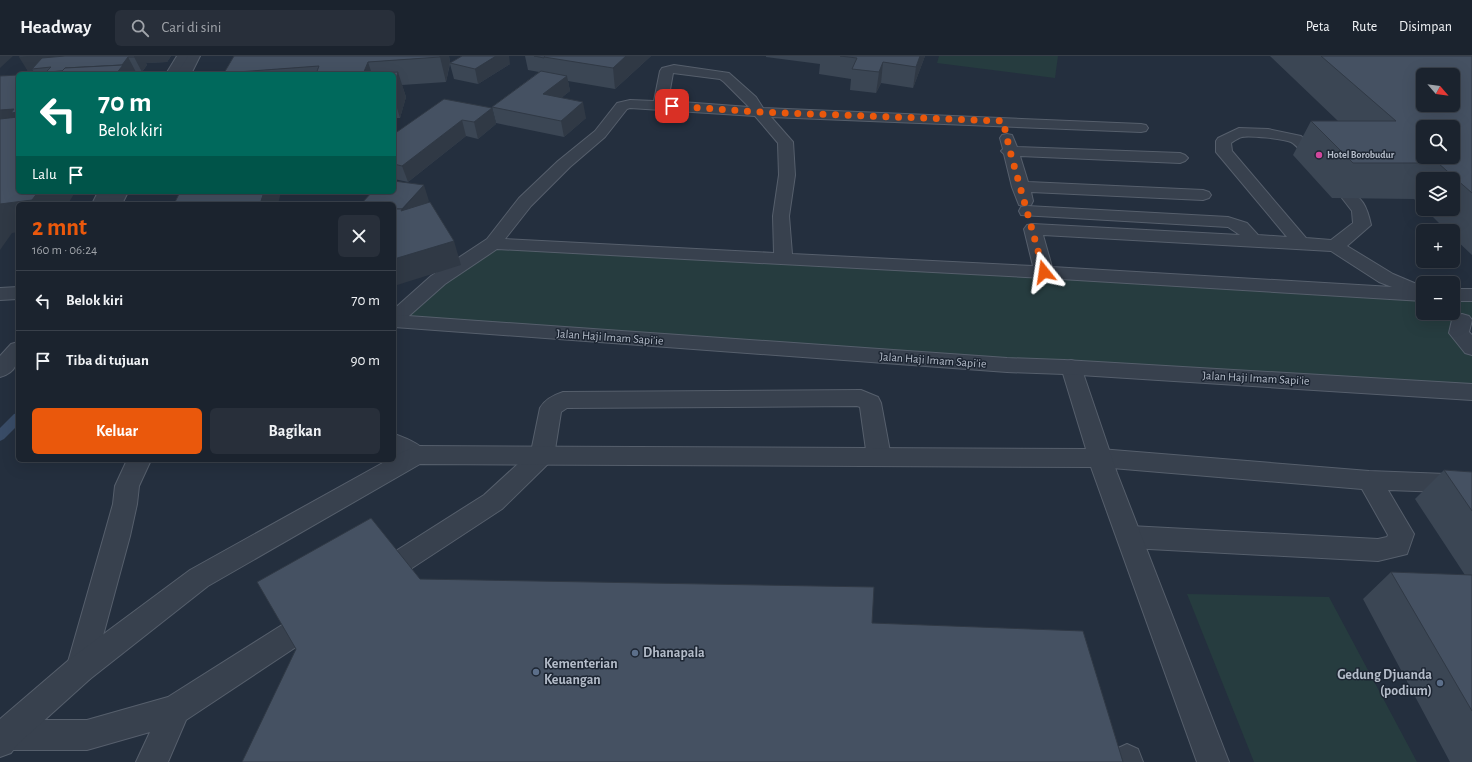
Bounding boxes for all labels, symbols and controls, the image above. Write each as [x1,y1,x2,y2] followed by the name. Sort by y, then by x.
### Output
[115,10,395,46] search box
[129,17,151,39] icon: search
[20,18,91,37] text: Headway
[161,20,221,35] text: Cari di sini
[1306,20,1330,34] text: Peta
[1352,20,1377,34] text: Rute
[1399,20,1452,34] text: Disimpan
[1416,68,1460,112] north arrow
[1416,68,1460,320] map controls
[32,88,84,140] icon: left
[98,89,152,117] text: 70 m
[655,89,689,123] pin
[661,95,683,117] icon: arrive
[1416,120,1460,164] button: search
[98,122,163,140] text: Belok kiri
[1314,150,1324,160] marker: Hotel Borobudur
[1327,150,1395,160] place label: Hotel Borobudur
[65,164,87,186] icon: arrive
[32,167,57,182] text: Lalu
[1416,172,1460,216] button: layers
[338,215,380,257] button: close
[32,216,87,240] text: 2 mnt
[1416,224,1460,268] button: +
[32,244,97,257] text: 160 m · 06:24
[1023,251,1065,293] position arrow
[1416,276,1460,320] button: −
[32,290,54,312] icon: left
[66,293,123,308] text: Belok kiri
[351,293,380,308] text: 70 m
[556,327,664,348] street label: Jalan Haji Imam Sapi'ie
[32,350,54,372] icon: arrive
[879,350,987,371] street label: Jalan Haji Imam Sapi'ie
[66,353,149,368] text: Tiba di tujuan
[351,353,380,368] text: 90 m
[1202,369,1310,388] street label: Jalan Haji Imam Sapi'ie
[32,408,202,454] button: Keluar
[210,408,380,454] button: Bagikan
[643,646,705,660] place label: Dhanapala
[630,648,640,658] marker: Dhanapala
[544,657,618,687] place label: Kementerian Keuangan
[531,667,541,677] marker: Kementerian Keuangan
[1337,668,1432,698] place label: Gedung Djuanda (podium)
[1435,678,1445,688] marker: Gedung Djuanda (podium)

